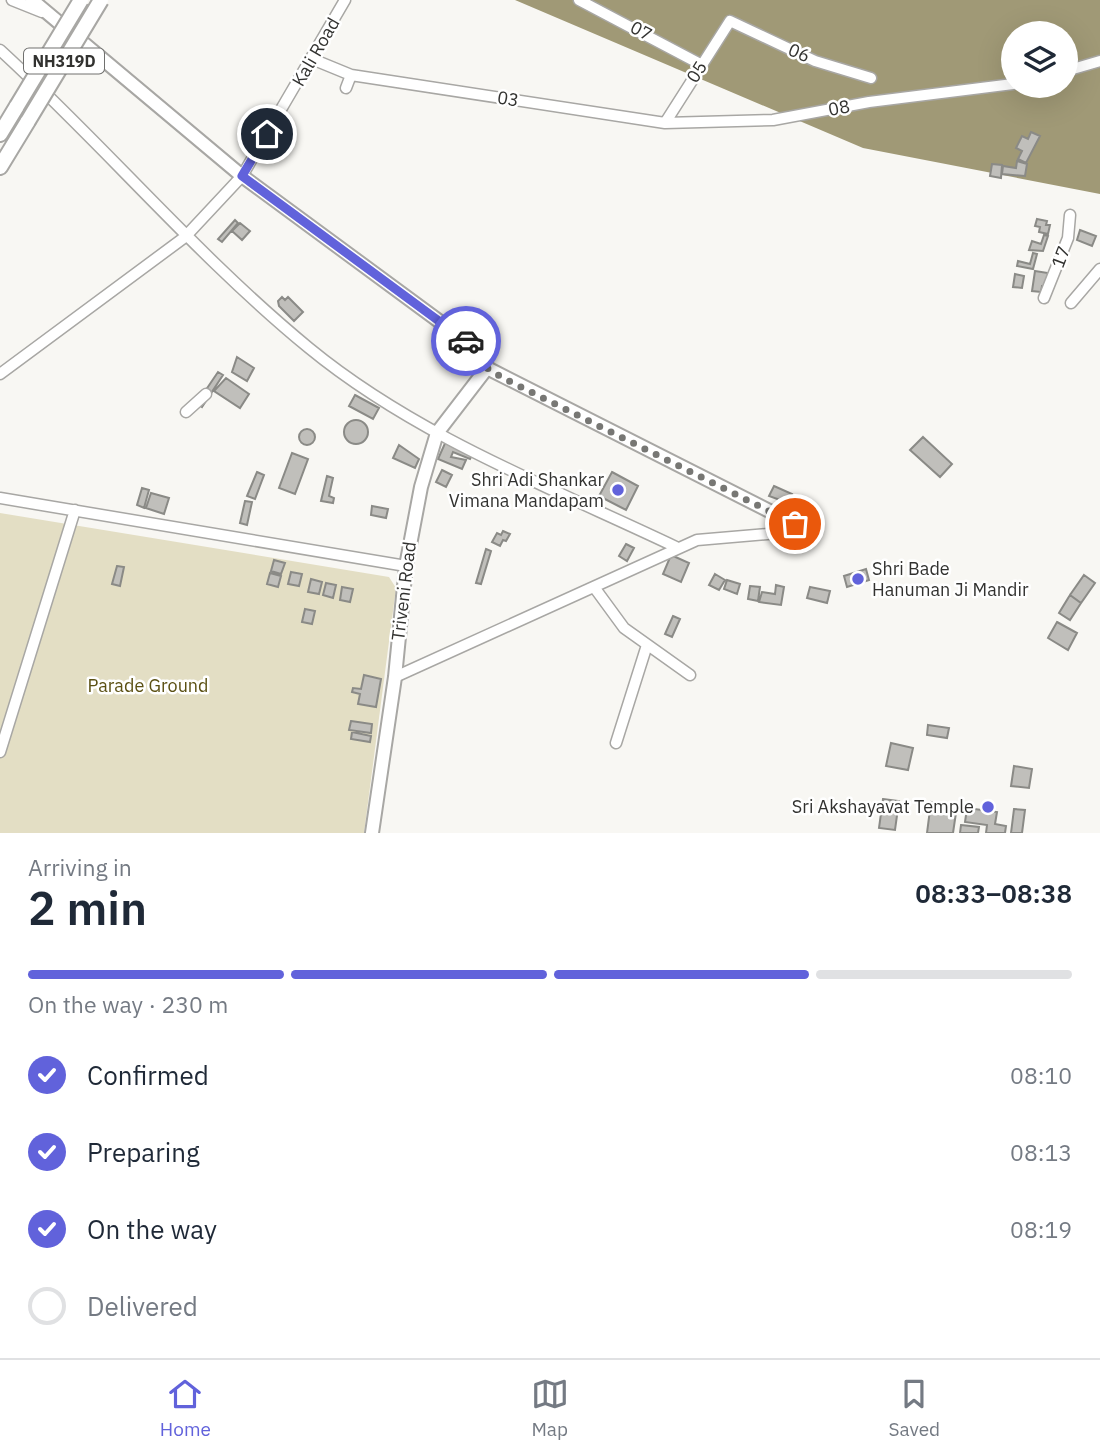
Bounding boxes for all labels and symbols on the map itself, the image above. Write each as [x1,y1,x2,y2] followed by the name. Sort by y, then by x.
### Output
[287,13,344,90] street label: Kali Road
[626,15,656,46] street label: 07
[785,38,814,67] street label: 06
[24,48,104,74] road number: NH319D
[681,56,712,87] street label: 05
[496,85,521,112] street label: 03
[826,94,852,121] street label: 08
[237,104,297,164] pin
[1046,243,1075,271] street label: 17
[431,306,501,376] courier
[449,468,604,512] place label: Shri Adi Shankar Vimana Mandapam
[610,482,626,498] marker: Shri Adi Shankar Vimana Mandapam
[765,494,825,554] pin
[386,540,421,642] street label: Triveni Road
[872,557,1029,601] place label: Shri Bade Hanuman Ji Mandir
[850,571,866,587] marker: Shri Bade Hanuman Ji Mandir
[87,674,209,697] park label: Parade Ground
[792,795,974,818] place label: Sri Akshayavat Temple
[980,799,996,815] marker: Sri Akshayavat Temple

